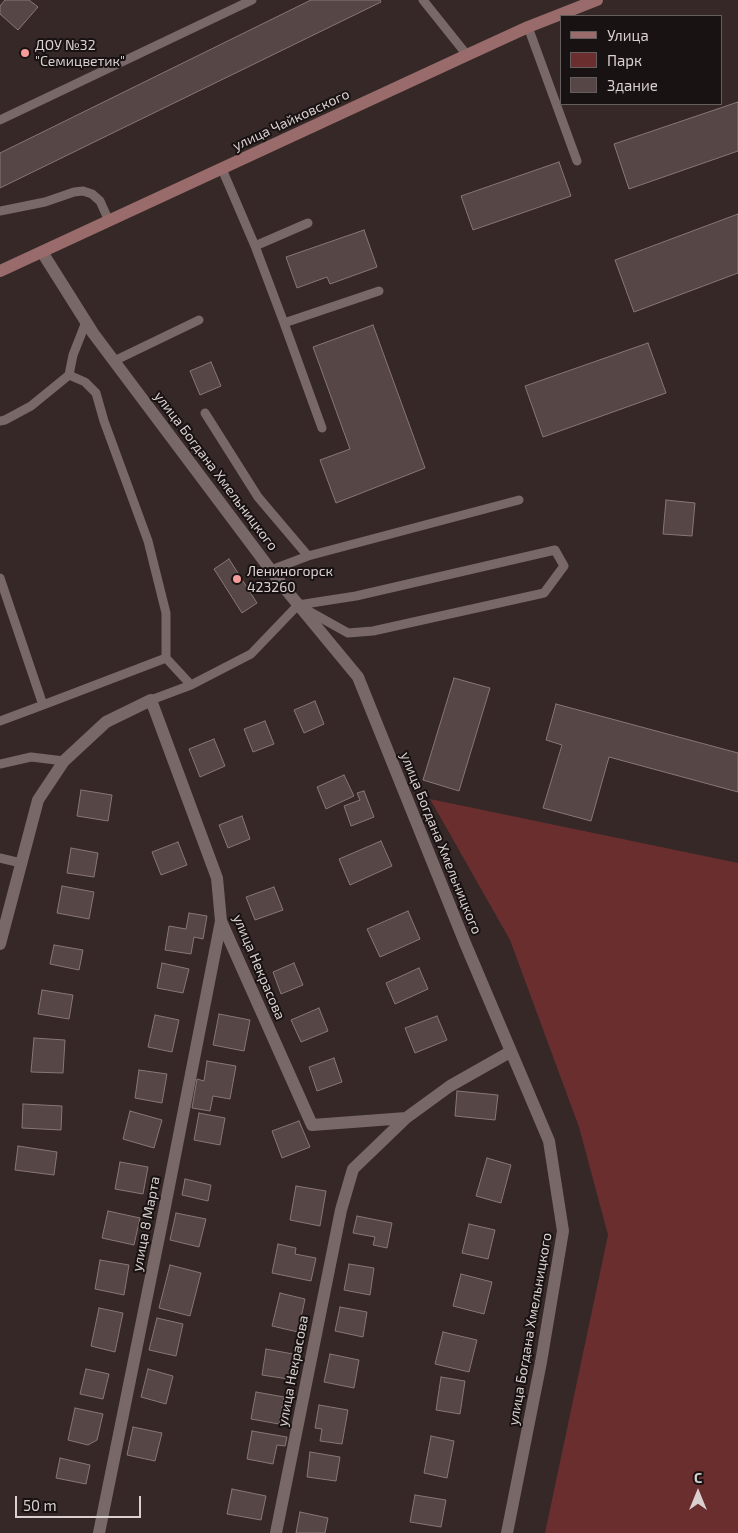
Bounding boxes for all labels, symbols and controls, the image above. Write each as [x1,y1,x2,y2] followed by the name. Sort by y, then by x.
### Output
[560,15,723,105] legend
[607,26,649,44] text: Улица
[35,37,125,70] place label: ДОУ №32 "Семицветик"
[19,47,31,59] marker: ДОУ №32 "Семицветик"
[607,51,642,69] text: Парк
[607,76,658,94] text: Здание
[230,86,352,154] street label: улица Чайковского
[151,388,281,554] street label: улица Богдана Хмельницкого
[247,563,333,596] place label: Лениногорск 423260
[231,573,243,585] marker: Лениногорск 423260
[397,749,485,937] street label: улица Богдана Хмельницкого
[229,912,289,1022] street label: улица Некрасова
[129,1175,163,1273] street label: улица 8 Марта
[505,1231,555,1427] street label: улица Богдана Хмельницкого
[274,1314,312,1428] street label: улица Некрасова
[673,1468,723,1518] north arrow
[694,1469,702,1486] text: С
[18,1486,144,1518] scale bar
[23,1496,57,1514] text: 50 m

